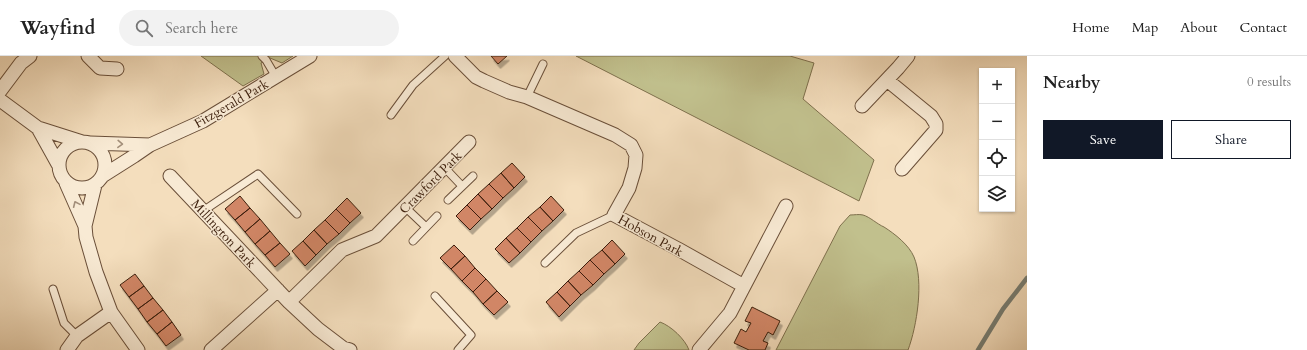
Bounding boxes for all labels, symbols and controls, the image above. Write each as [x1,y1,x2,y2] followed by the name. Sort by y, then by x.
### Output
[119,10,399,46] search box
[20,15,95,41] text: Wayfind
[133,17,155,39] icon: search
[165,18,238,38] text: Search here
[1072,18,1110,37] text: Home
[1132,18,1158,37] text: Map
[1180,18,1217,37] text: About
[1239,18,1287,37] text: Contact
[979,68,1015,212] map controls
[979,68,1015,104] button: +
[1043,71,1100,94] text: Nearby
[1247,73,1291,91] text: 0 results
[191,75,272,132] street label: Fitzgerald Park
[979,104,1015,140] button: −
[1043,120,1163,159] button: Save
[1171,120,1291,159] button: Share
[117,140,123,148] one-way arrow
[979,140,1015,176] button: locate
[395,147,466,218] street label: Crawford Park
[979,176,1015,212] button: layers
[187,195,260,272] street label: Millington Park
[73,201,81,209] one-way arrow
[615,211,686,261] street label: Hobson Park

